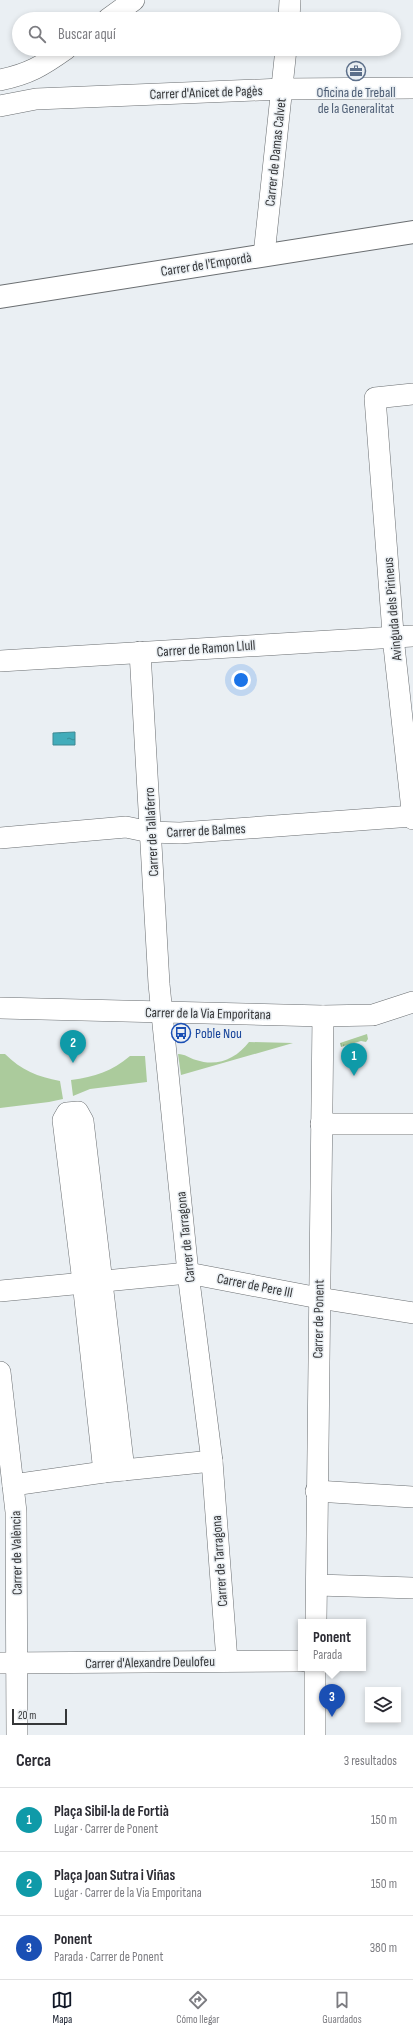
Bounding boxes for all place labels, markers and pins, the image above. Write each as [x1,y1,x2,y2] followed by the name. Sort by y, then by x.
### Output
[345,60,367,82] office icon: Oficina de Treball de la Generalitat
[317,84,396,117] place label: Oficina de Treball de la Generalitat
[170,1022,192,1044] bus stop icon: Poble Nou
[195,1025,242,1042] place label: Poble Nou
[60,1030,86,1063] pin: 2
[341,1043,367,1076] pin: 1
[319,1684,345,1717] pin: 3

